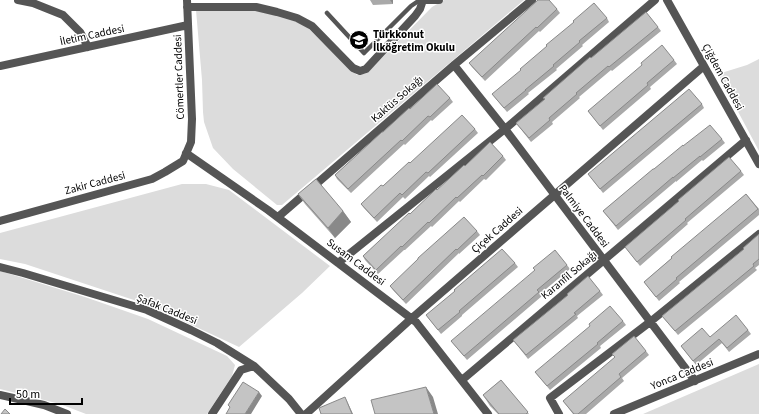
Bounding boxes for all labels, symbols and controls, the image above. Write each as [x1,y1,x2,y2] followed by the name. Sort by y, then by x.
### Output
[58,21,126,49] street label: İletim Caddesi
[373,27,455,55] place label: Türkkonut İlköğretim Okulu
[348,29,370,51] school or university icon: Türkkonut İlköğretim Okulu
[170,34,188,120] street label: Cömertler Caddesi
[698,41,748,113] street label: Çiğdem Caddesi
[368,72,426,126] street label: Kaktüs Sokağı
[63,168,127,198] street label: Zakir Caddesi
[555,181,613,251] street label: Palmiye Caddesi
[468,203,526,257] street label: Çiçek Caddesi
[323,235,389,289] street label: Susam Caddesi
[538,247,600,303] street label: Karanfil Sokağı
[134,290,200,328] street label: Şafak Caddesi
[648,355,716,394] street label: Yonca Caddesi
[10,380,82,406] scale bar
[16,386,40,403] text: 50 m

